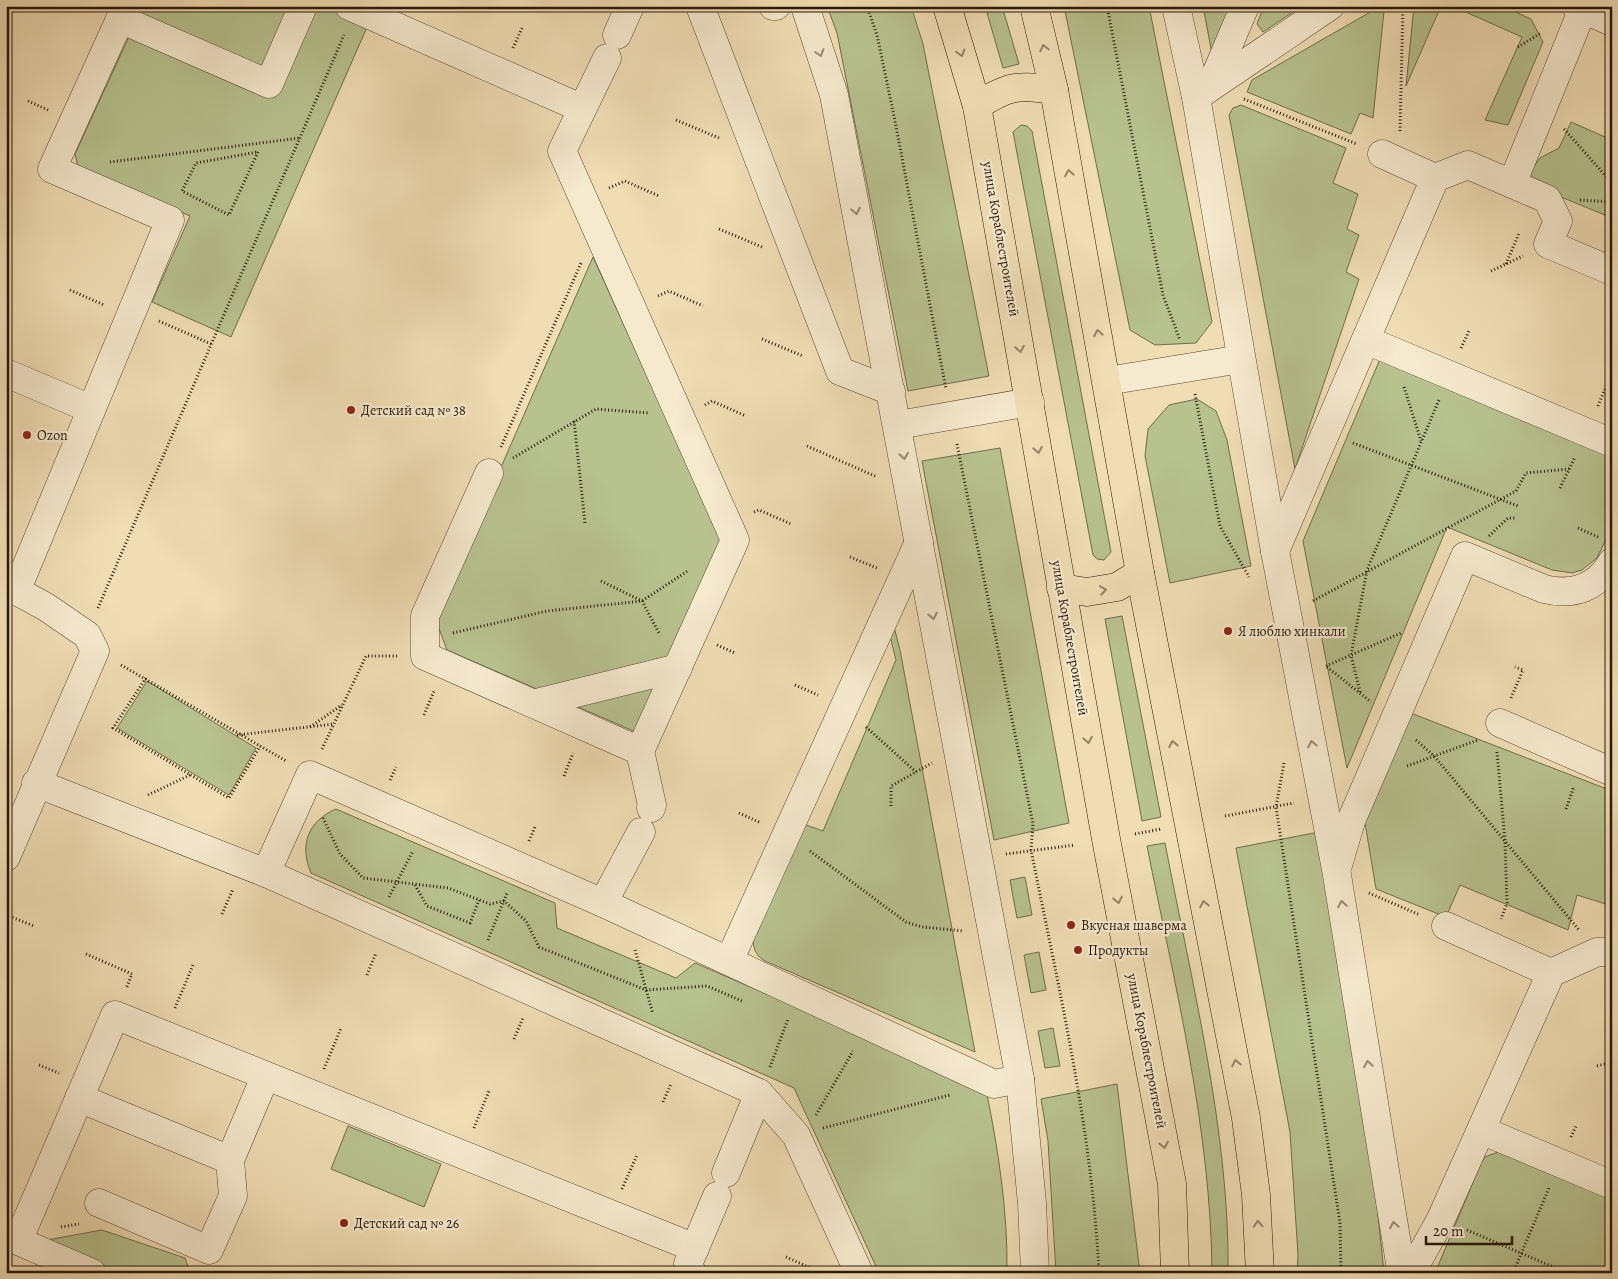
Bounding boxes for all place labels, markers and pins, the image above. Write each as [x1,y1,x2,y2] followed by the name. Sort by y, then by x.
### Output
[361,401,466,420] place label: Детский сад № 38
[345,404,357,416] marker: Детский сад № 38
[37,426,68,445] place label: Ozon
[21,429,33,441] marker: Ozon
[1238,622,1346,641] place label: Я люблю хинкали
[1222,625,1234,637] marker: Я люблю хинкали
[1081,916,1187,935] place label: Вкусная шаверма
[1065,919,1077,931] marker: Вкусная шаверма
[1088,941,1148,960] place label: Продукты
[1072,944,1084,956] marker: Продукты
[354,1214,459,1233] place label: Детский сад № 26
[338,1217,350,1229] marker: Детский сад № 26

